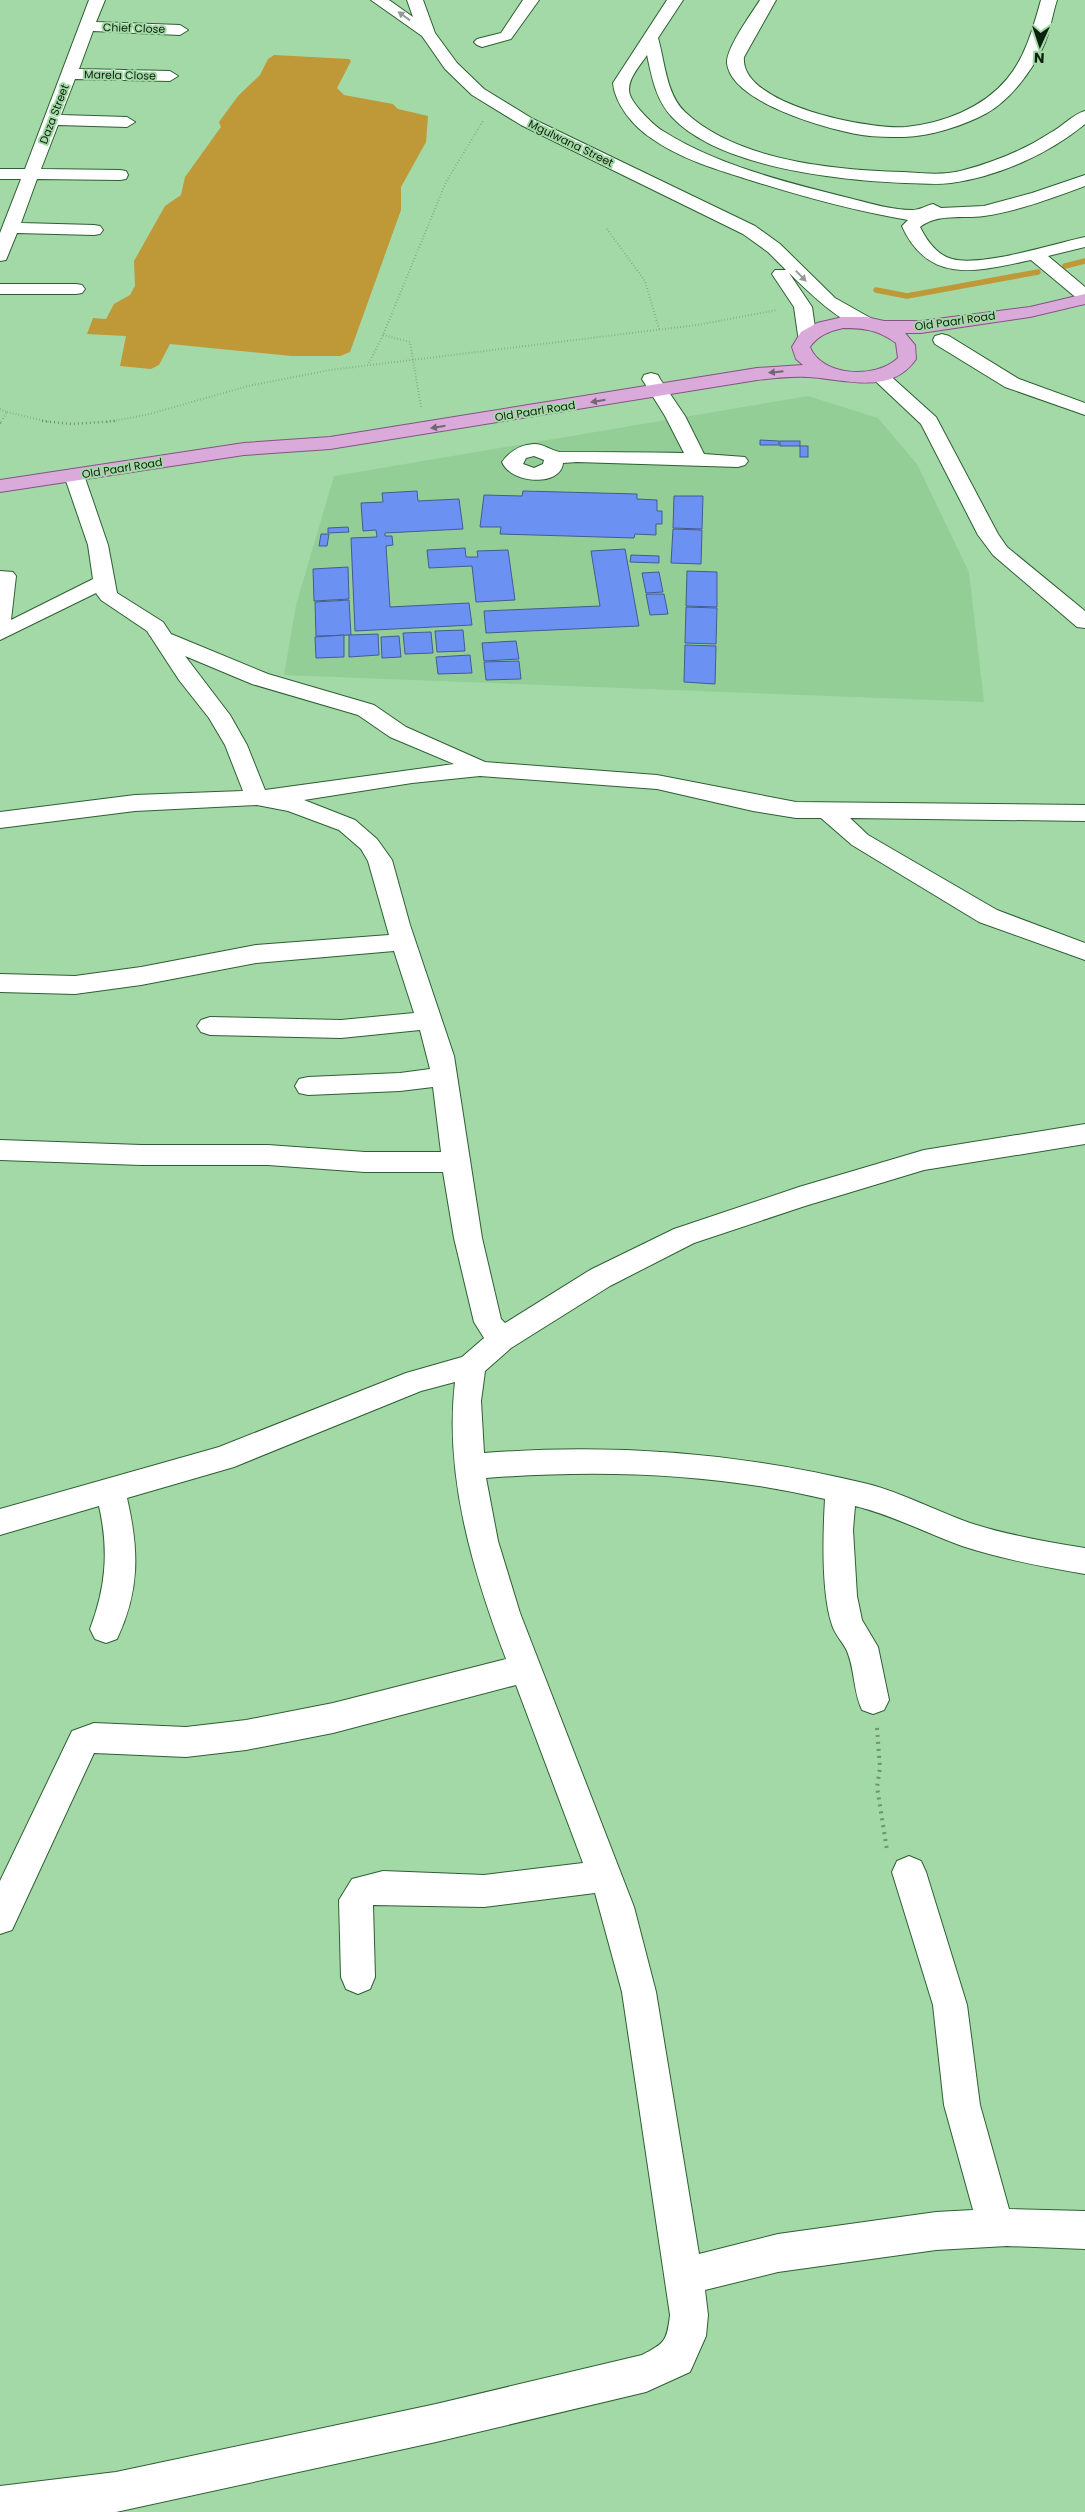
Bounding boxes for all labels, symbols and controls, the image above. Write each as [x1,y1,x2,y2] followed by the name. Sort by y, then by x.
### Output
[398,10,411,21] one-way arrow
[103,19,166,37] street label: Chief Close
[1015,20,1065,70] north arrow
[1034,48,1045,68] text: N
[84,66,156,84] street label: Marela Close
[35,82,73,146] street label: Daza Street
[526,115,616,171] street label: Mgulwana Street
[795,270,807,282] one-way arrow
[914,307,996,335] street label: Old Paarl Road
[768,368,784,376] one-way arrow
[494,397,576,425] street label: Old Paarl Road
[590,397,606,405] one-way arrow
[430,423,446,431] one-way arrow
[81,454,163,482] street label: Old Paarl Road

